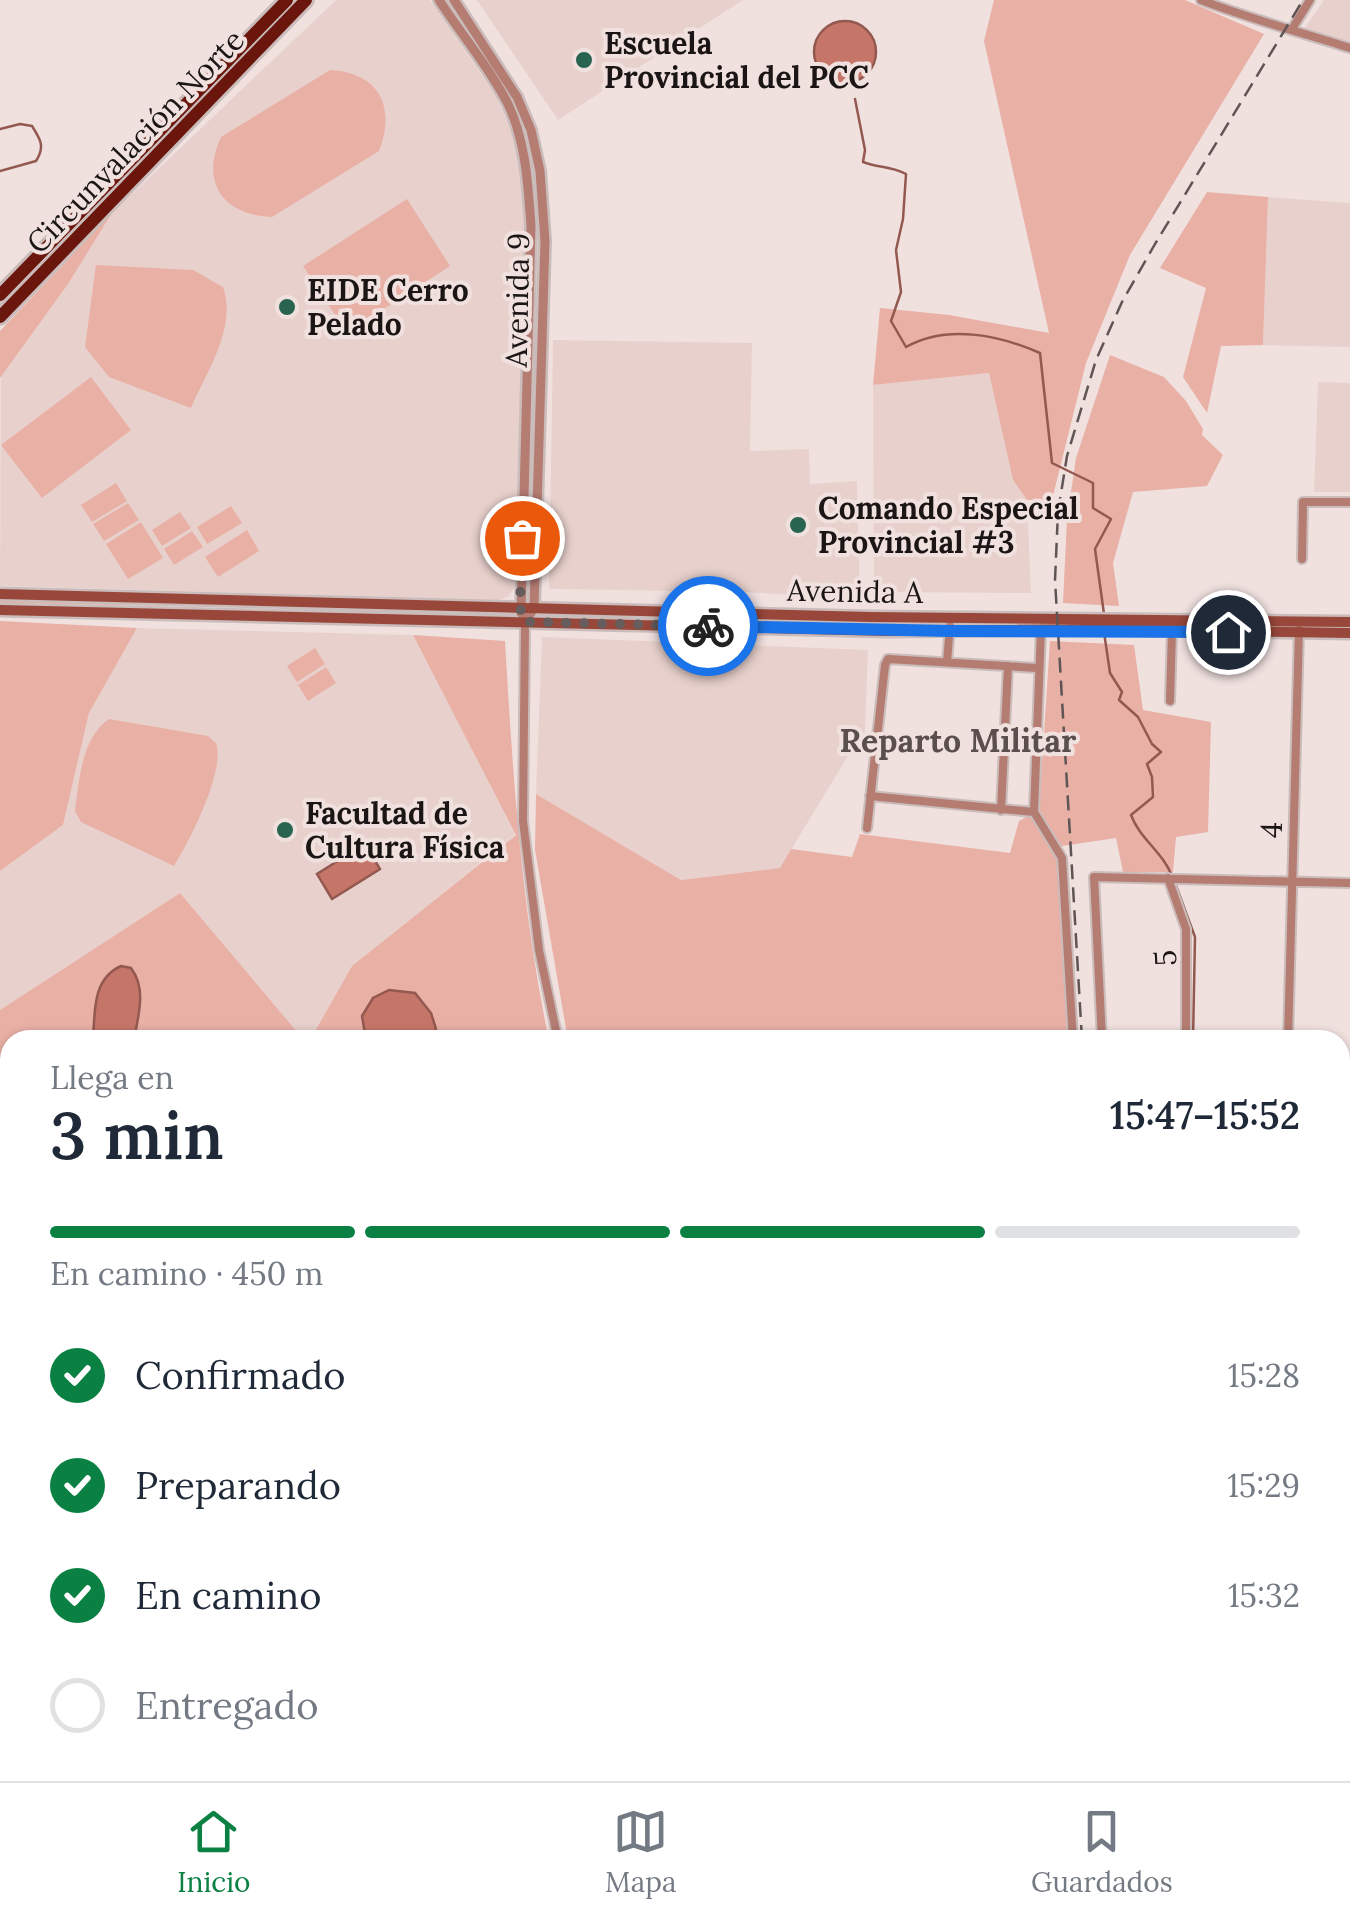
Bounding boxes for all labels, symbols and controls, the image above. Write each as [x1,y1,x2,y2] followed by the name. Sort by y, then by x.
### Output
[18,21,252,261] street label: Circunvalación Norte
[604,24,870,96] place label: Escuela Provincial del PCC
[573,49,595,71] marker: Escuela Provincial del PCC
[497,232,537,369] street label: Avenida 9
[307,271,469,343] place label: EIDE Cerro Pelado
[276,296,298,318] marker: EIDE Cerro Pelado
[818,489,1079,561] place label: Comando Especial Provincial #3
[480,496,565,581] pin
[495,511,550,566] icon: bag
[787,514,809,536] marker: Comando Especial Provincial #3
[786,571,925,611] street label: Avenida A
[658,576,758,676] courier
[1186,590,1271,675] pin
[681,599,736,654] icon: bike
[1201,605,1256,660] icon: home
[840,720,1077,761] district label: Reparto Militar
[305,794,505,866] place label: Facultad de Cultura Física
[274,819,296,841] marker: Facultad de Cultura Física
[1252,822,1290,838] street label: 4
[1146,949,1184,967] street label: 5
[50,1057,174,1098] text: Llega en
[1110,1091,1300,1139] text: 15:47–15:52
[50,1094,224,1177] text: 3 min
[50,1253,323,1294] text: En camino · 450 m
[50,1348,105,1403] icon: check
[135,1351,346,1399] text: Confirmado
[1228,1355,1300,1396] text: 15:28
[50,1458,105,1513] icon: check
[135,1461,341,1509] text: Preparando
[1227,1465,1300,1506] text: 15:29
[50,1568,105,1623] icon: check
[135,1571,321,1619] text: En camino
[1228,1575,1300,1616] text: 15:32
[135,1681,318,1729] text: Entregado
[177,1804,250,1900] tab: Inicio
[605,1804,676,1900] tab: Mapa
[1031,1804,1173,1900] tab: Guardados

